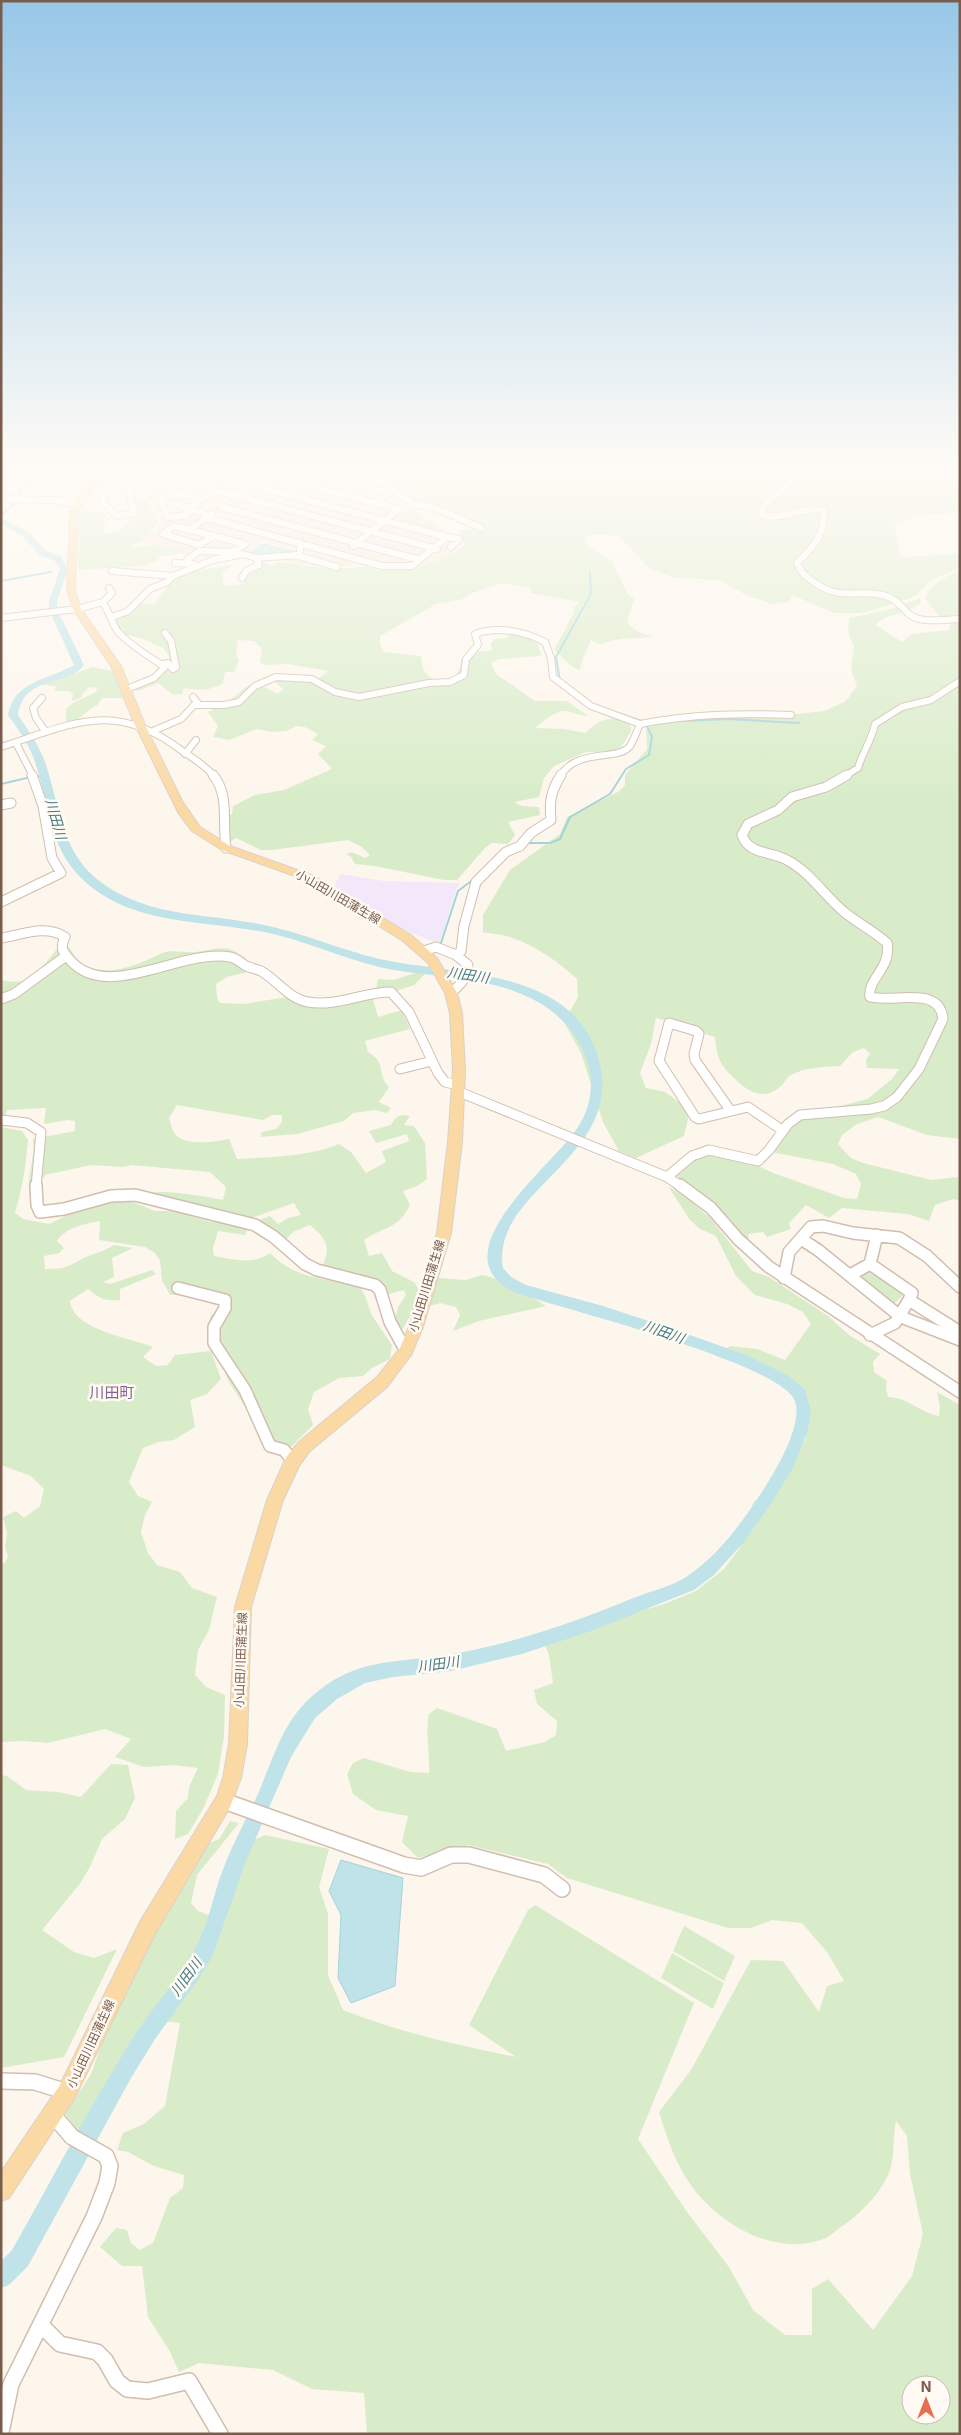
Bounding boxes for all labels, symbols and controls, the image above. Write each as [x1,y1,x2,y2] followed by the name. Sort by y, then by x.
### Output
[43,796,71,843] water label: 川田川
[293,866,384,927] street label: 小山田川田蒲生線
[446,963,492,986] water label: 川田川
[405,1238,448,1334] street label: 小山田川田蒲生線
[642,1316,689,1347] water label: 川田川
[89,1383,135,1402] district label: 川田町
[231,1612,250,1708] street label: 小山田川田蒲生線
[416,1652,462,1675] water label: 川田川
[166,1953,206,1999] water label: 川田川
[63,1997,118,2090] street label: 小山田川田蒲生線
[901,2375,951,2425] north arrow
[921,2378,931,2395] text: N

